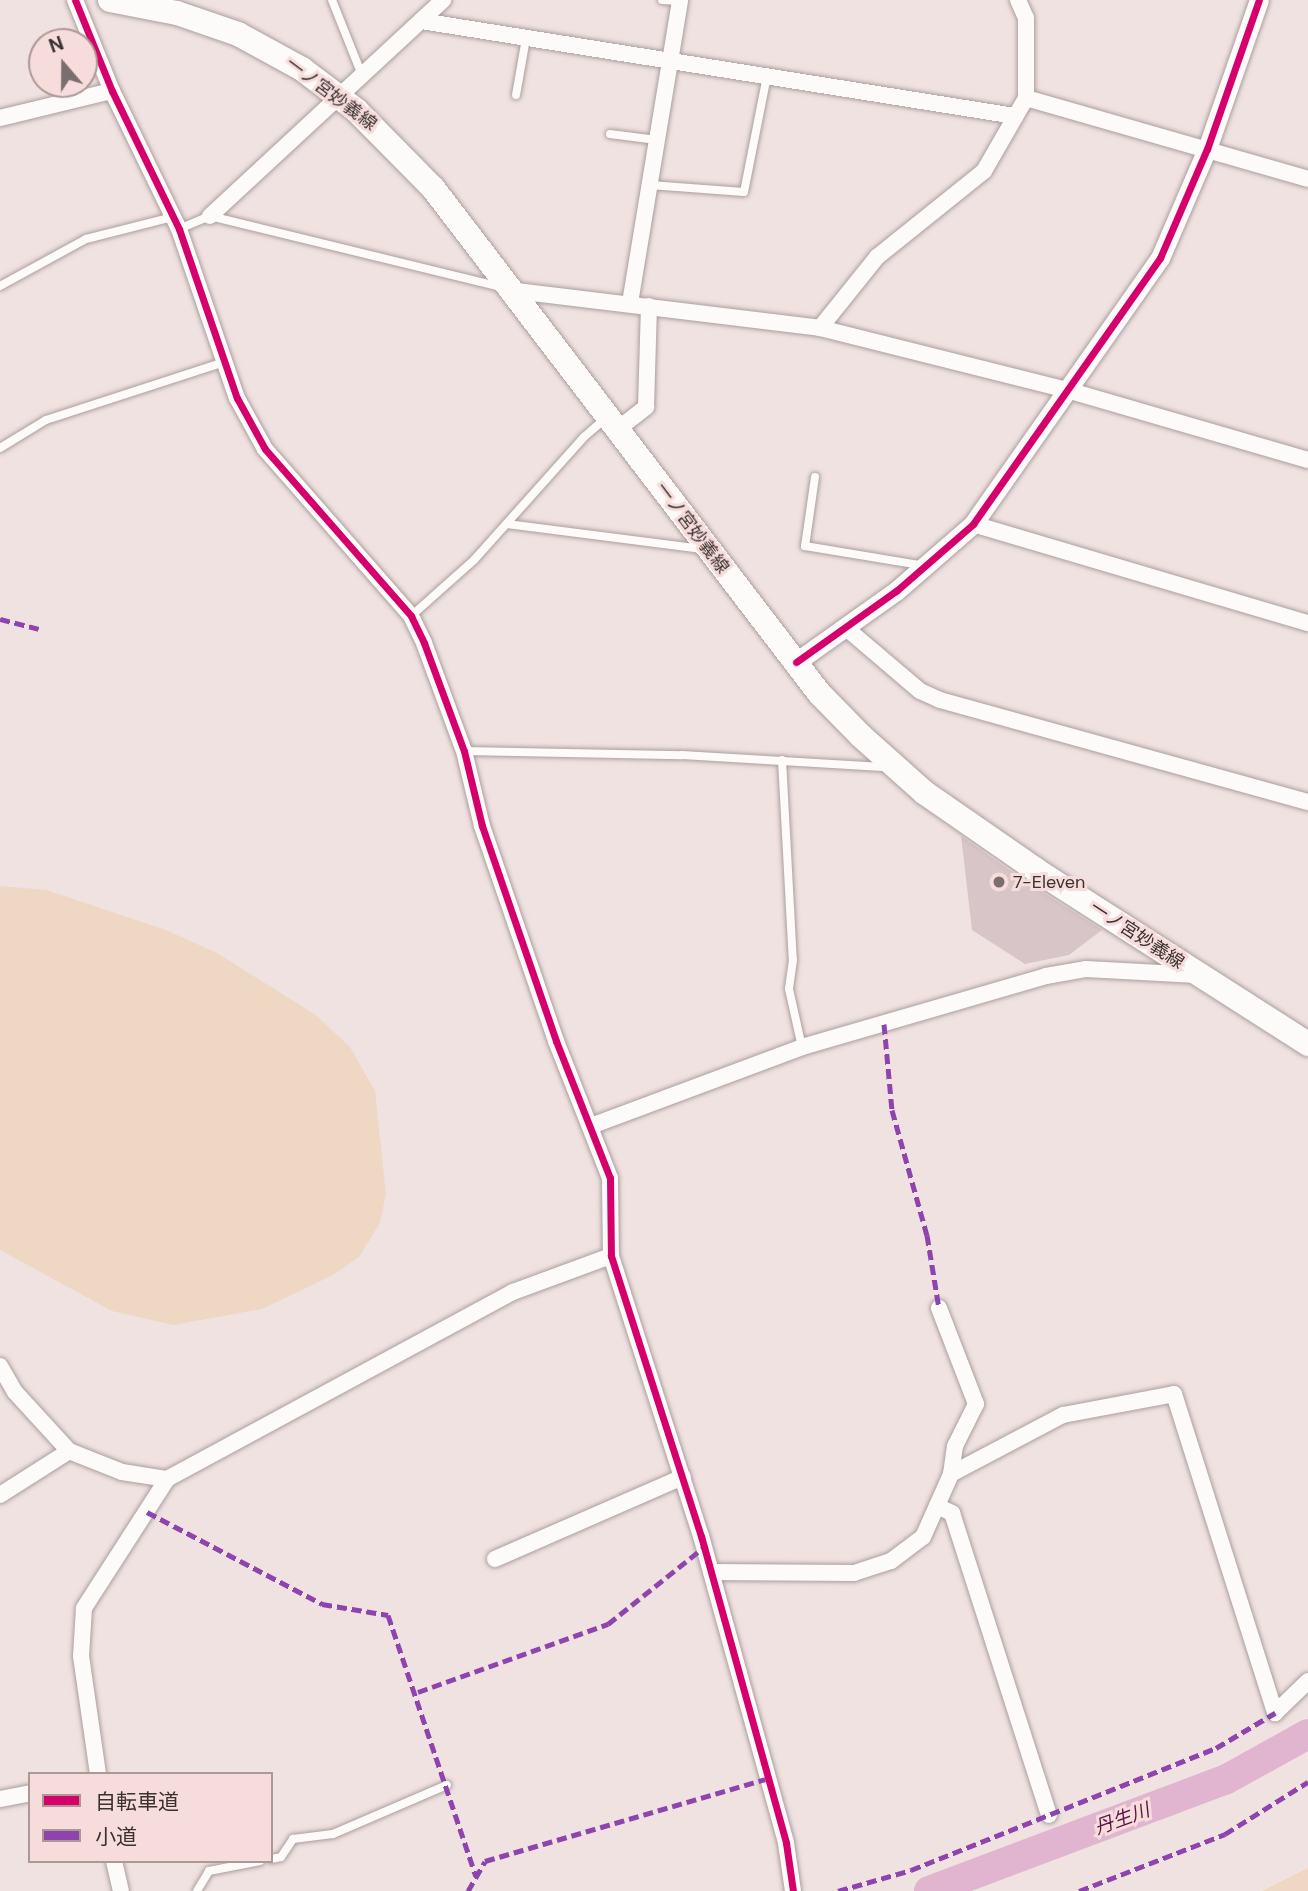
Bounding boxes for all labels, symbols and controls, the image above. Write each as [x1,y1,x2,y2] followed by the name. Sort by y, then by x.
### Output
[28,28,98,98] north arrow
[46,31,67,59] text: N
[281,53,381,135] street label: 一ノ宮妙義線
[651,478,733,578] street label: 一ノ宮妙義線
[1013,871,1085,893] place label: 7-Eleven
[991,874,1007,890] marker: 7-Eleven
[1086,897,1188,973] street label: 一ノ宮妙義線
[28,1772,273,1863] legend
[95,1788,179,1816] text: 自転車道
[1091,1799,1153,1839] water label: 丹生川
[95,1823,137,1851] text: 小道

